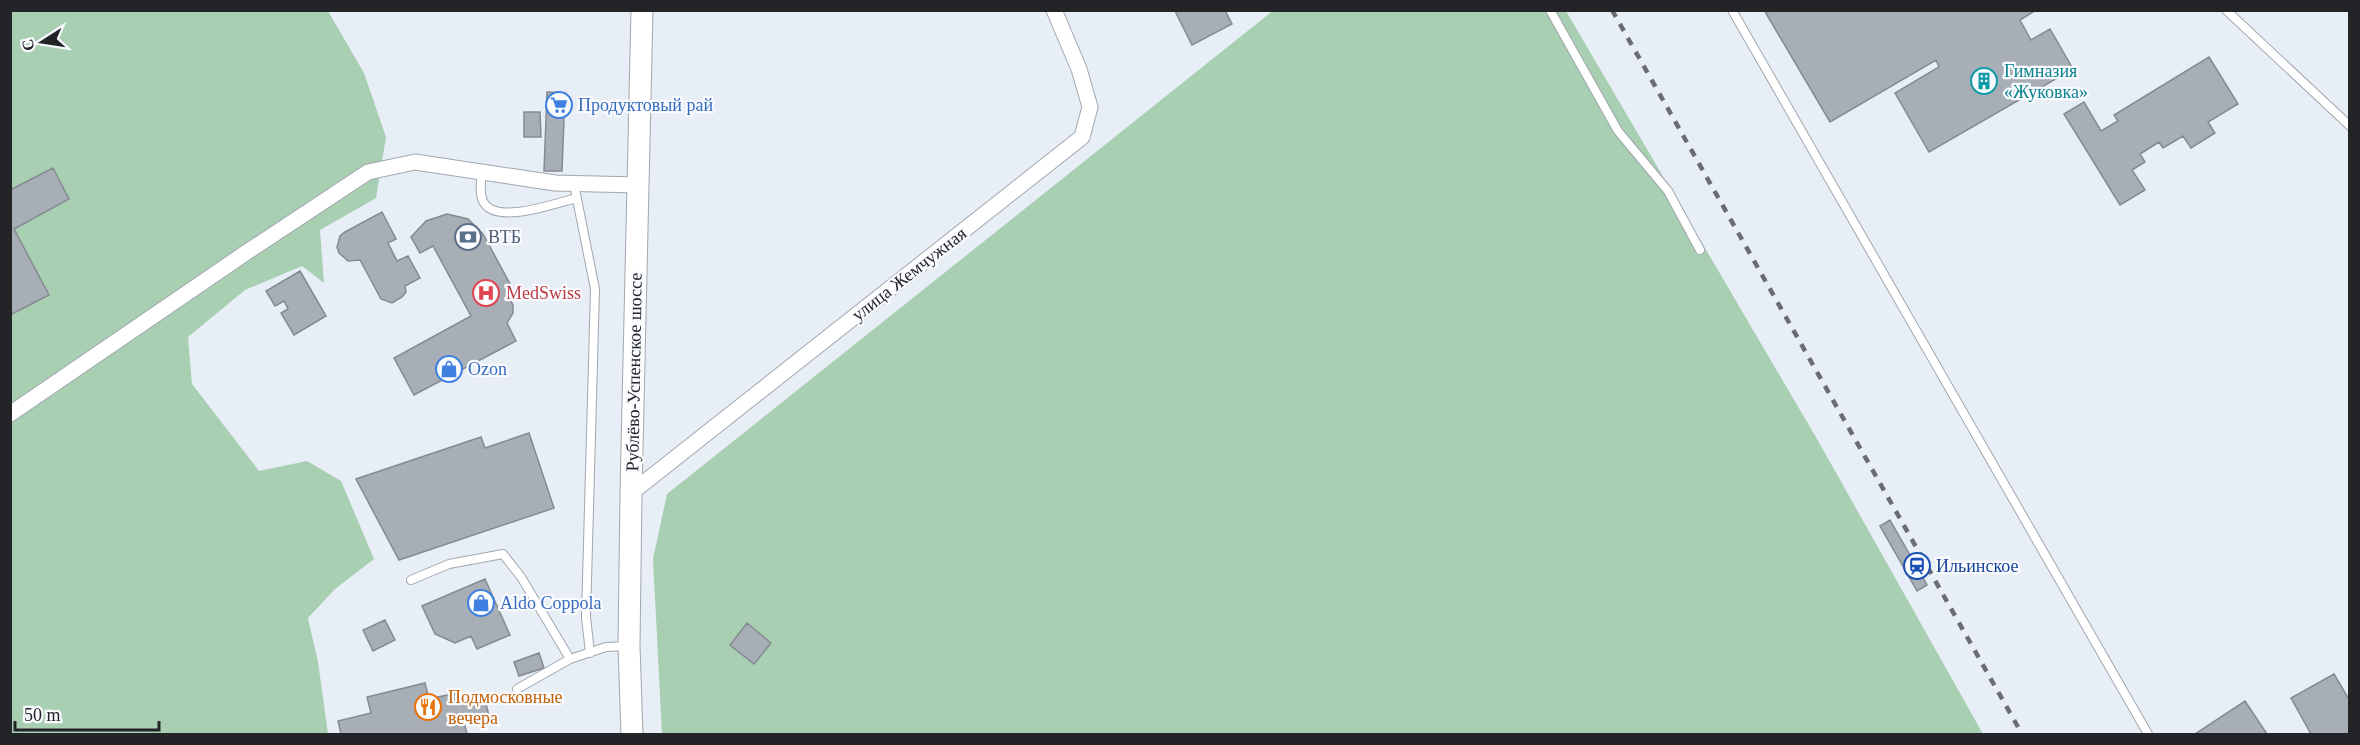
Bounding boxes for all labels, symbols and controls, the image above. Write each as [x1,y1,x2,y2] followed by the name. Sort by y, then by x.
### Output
[12,12,72,72] north arrow
[18,38,37,52] text: С
[2004,61,2088,102] place label: Гимназия «Жуковка»
[1969,66,1999,96] building icon: Гимназия «Жуковка»
[544,90,574,120] supermarket icon: Продуктовый рай
[578,95,713,115] place label: Продуктовый рай
[453,222,483,252] bank icon: ВТБ
[848,223,970,325] street label: улица Жемчужная
[488,227,521,247] place label: ВТБ
[622,272,646,472] street label: Рублёво-Успенское шоссе
[471,278,501,308] hospital icon: MedSwiss
[506,283,581,303] place label: MedSwiss
[434,354,464,384] shop icon: Ozon
[468,359,507,379] place label: Ozon
[1902,551,1932,581] station icon: Ильинское
[1936,556,2019,576] place label: Ильинское
[466,588,496,618] shop icon: Aldo Coppola
[500,593,602,613] place label: Aldo Coppola
[448,687,563,728] place label: Подмосковные вечера
[413,692,443,722] restaurant icon: Подмосковные вечера
[15,694,159,732] scale bar
[24,705,61,725] text: 50 m

